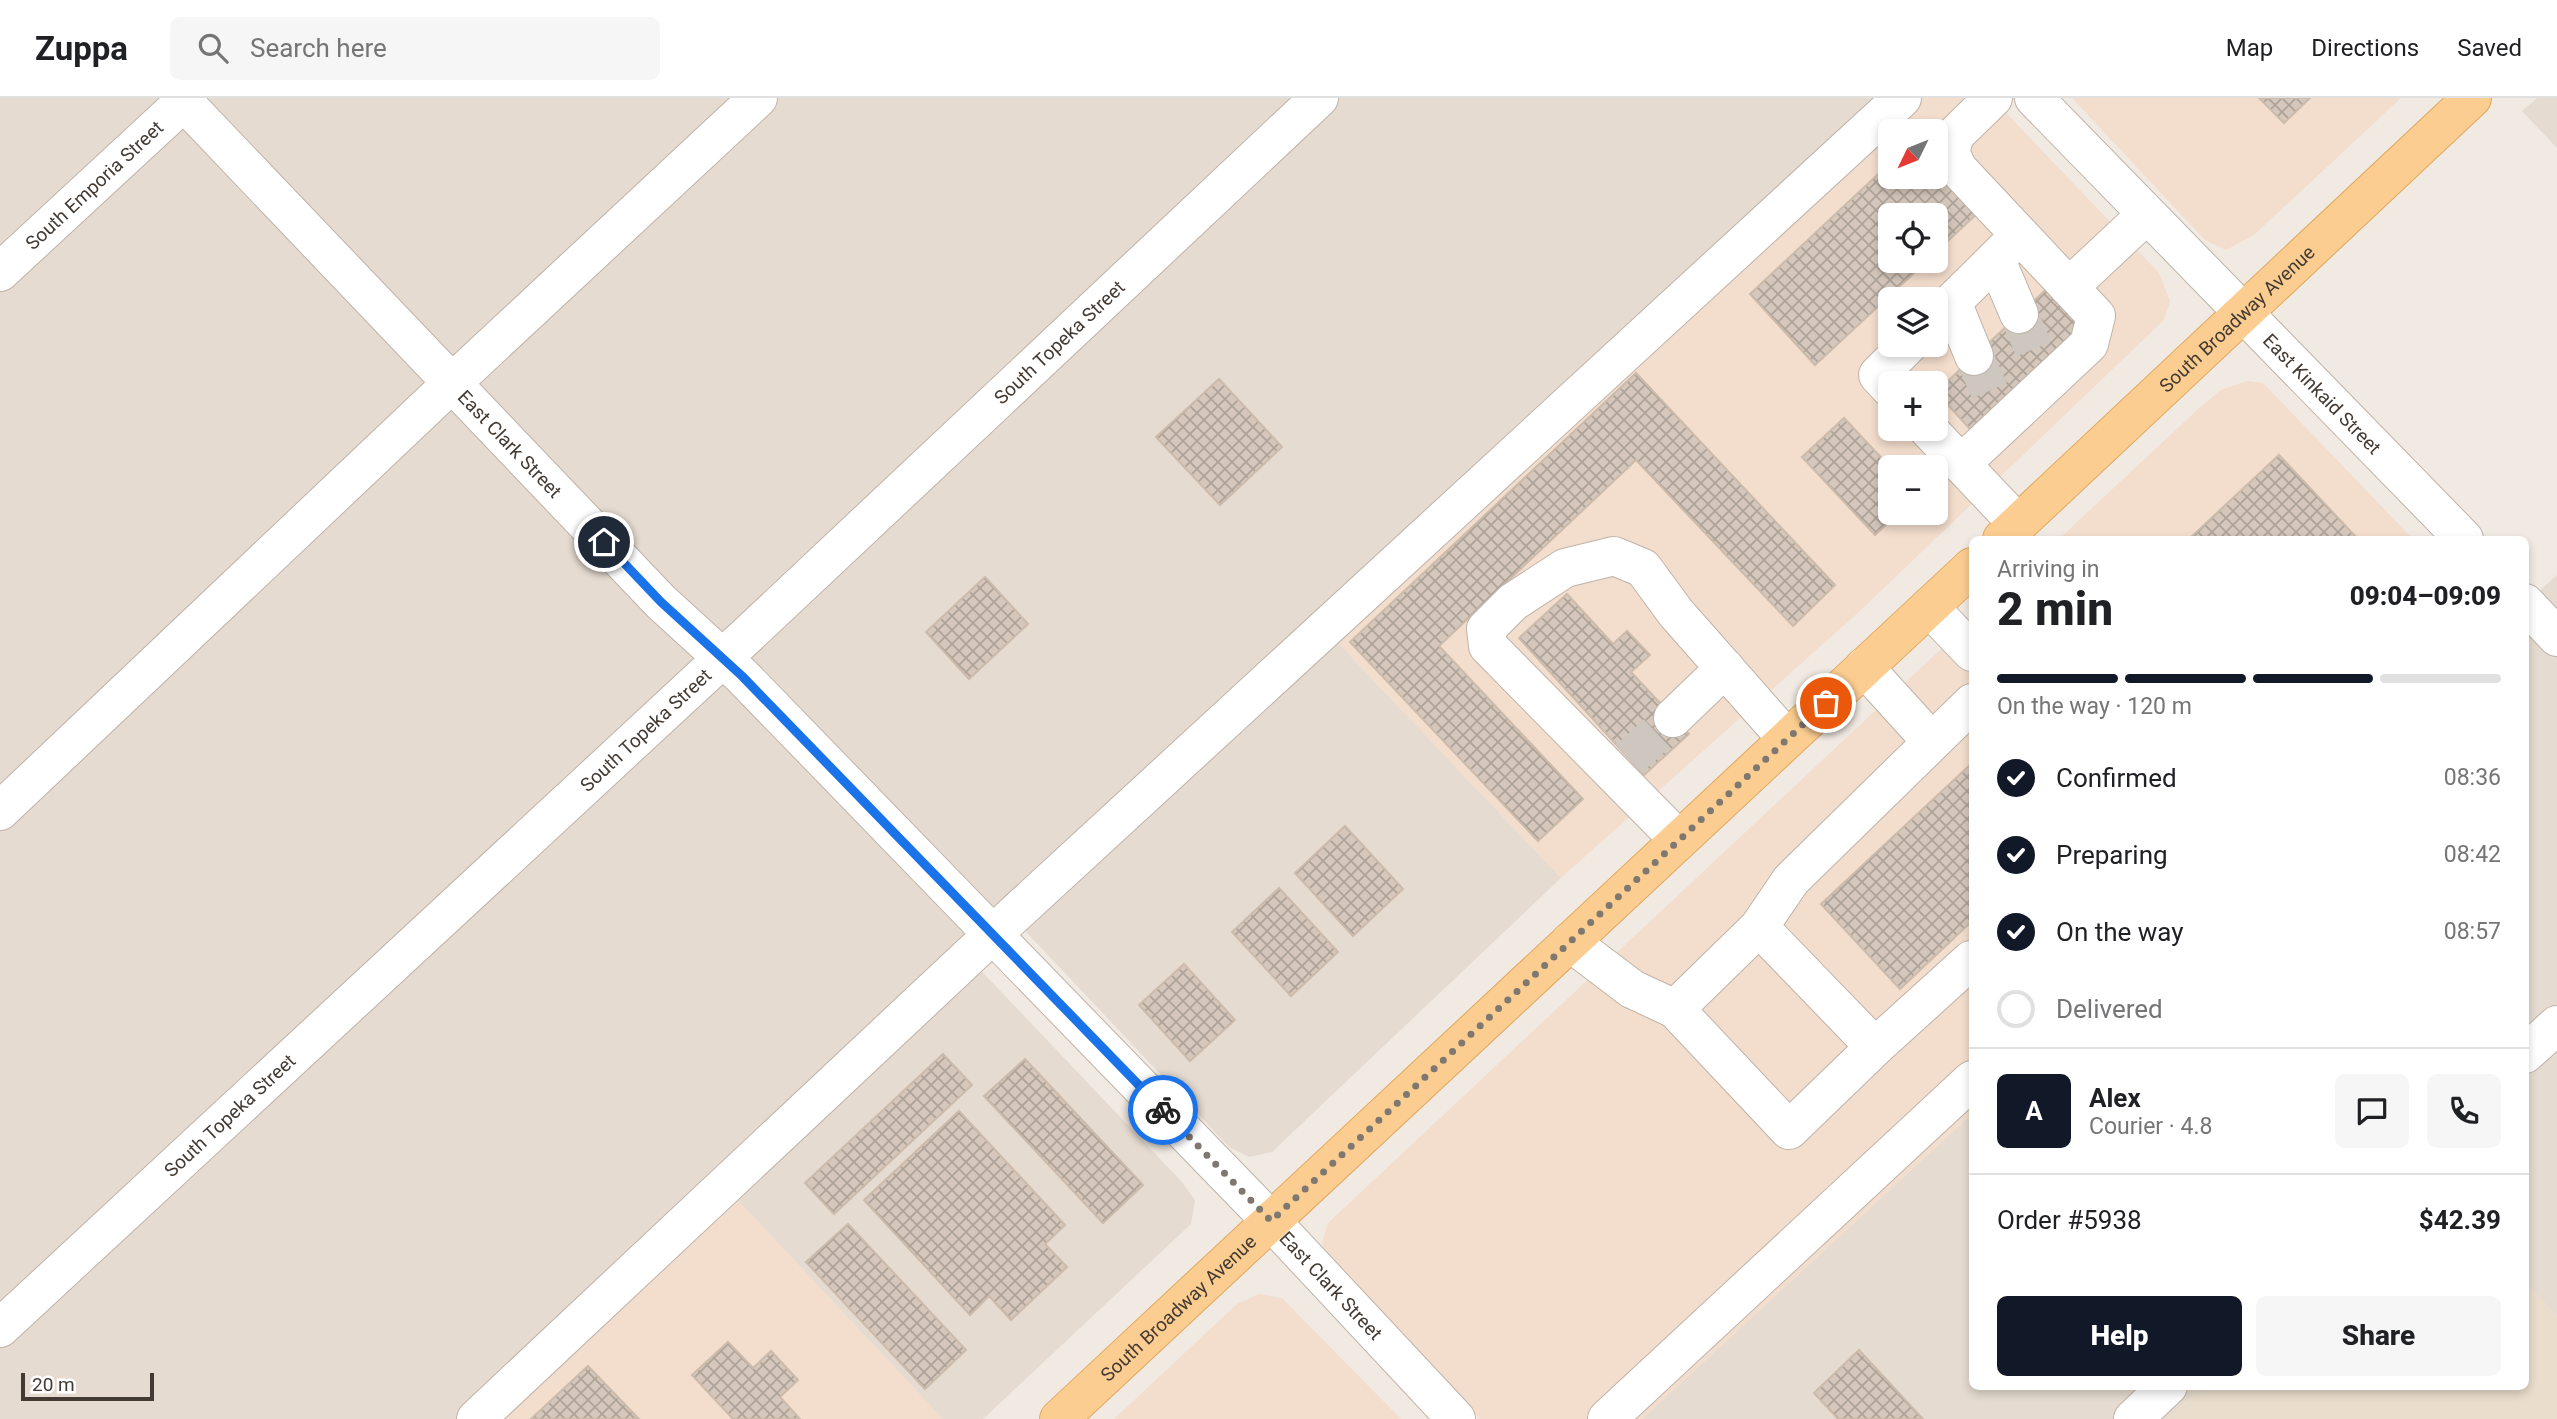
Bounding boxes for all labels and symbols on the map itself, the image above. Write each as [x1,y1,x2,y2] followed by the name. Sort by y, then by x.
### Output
[20,116,168,254] street label: South Emporia Street
[1878,119,1948,189] north arrow
[2154,240,2319,397] street label: South Broadway Avenue
[989,275,1129,409] street label: South Topeka Street
[2259,329,2386,459] street label: East Kinkaid Street
[453,385,567,502] street label: East Clark Street
[574,512,634,572] pin
[575,663,716,796] street label: South Topeka Street
[1796,673,1856,733] pin
[159,1049,300,1182] street label: South Topeka Street
[1128,1075,1198,1145] courier
[1275,1226,1387,1344] street label: East Clark Street
[1096,1230,1261,1386] street label: South Broadway Avenue
[21,1370,154,1402] scale bar

